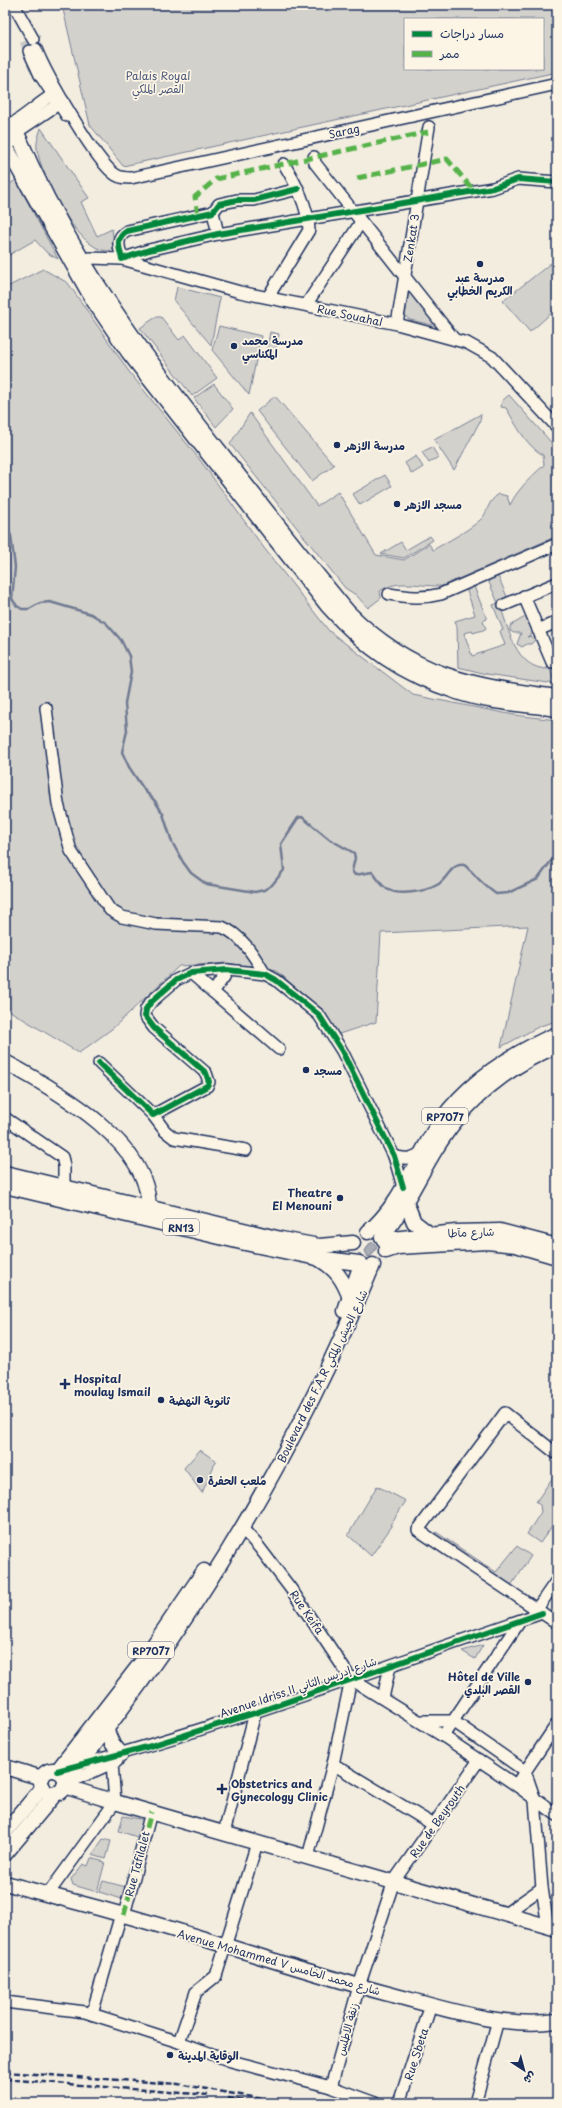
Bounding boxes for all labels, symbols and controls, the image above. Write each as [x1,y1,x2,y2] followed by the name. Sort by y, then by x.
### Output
[404,18,544,70] legend
[440,24,504,42] text: مسار دراجات
[439,44,459,62] text: ممر
[125,67,191,100] park label: Palais Royal القصر الملكي
[327,119,361,143] street label: Sarag
[399,212,423,264] street label: Zenkat 3
[475,259,485,269] marker: مدرسة عبد الكريم الخطابي
[447,269,513,301] place label: مدرسة عبد الكريم الخطابي
[316,300,384,330] street label: Rue Souahal
[242,332,303,364] place label: مدرسة محمد المكناسي
[229,341,239,351] marker: مدرسة محمد المكناسي
[344,437,405,454] place label: مدرسة الازهر
[332,440,342,450] marker: مدرسة الازهر
[404,496,462,513] place label: مسجد الازهر
[392,499,402,509] marker: مسجد الازهر
[314,1062,342,1079] place label: مسجد
[301,1065,311,1075] marker: مسجد
[422,1108,468,1124] road number: RP7077
[272,1184,333,1214] place label: Theatre El Menouni
[335,1193,345,1203] marker: Theatre El Menouni
[163,1219,199,1235] road number: RN13
[447,1223,495,1242] street label: شارع مآطا
[273,1286,374,1467] street label: Boulevard des F.A.R شارع الجيش الملكي
[74,1370,151,1400] place label: Hospital moulay Ismail
[59,1378,71,1390] marker: Hospital moulay Ismail
[169,1392,230,1409] place label: ثانوية النهضة
[156,1395,166,1405] marker: ثانوية النهضة
[208,1472,266,1489] place label: ملعب الحفرة
[195,1475,205,1485] marker: ملعب الحفرة
[286,1587,328,1638] street label: Rue Keifa
[128,1642,174,1658] road number: RP7077
[217,1652,380,1725] street label: Avenue Idriss II شارع إدريس الثاني
[448,1668,520,1699] place label: Hôtel de Ville القصر البلدي
[523,1677,533,1687] marker: Hôtel de Ville القصر البلدي
[231,1775,328,1805] place label: Obstetrics and Gynecology Clinic
[405,1781,469,1861] street label: Rue de Beyrouth
[216,1783,228,1795] marker: Obstetrics and Gynecology Clinic
[120,1829,154,1899] street label: Rue Tafilalet
[175,1925,383,2000] street label: Avenue Mohammed V شارع محمد الخامس
[332,2001,362,2057] street label: زنقة الاطلس
[400,2025,433,2082] street label: Rue Sbeta
[178,2047,239,2064] place label: الوقاية المدينة
[165,2050,175,2060] marker: الوقاية المدينة
[504,2050,544,2090] north arrow
[520,2068,540,2089] text: ش

